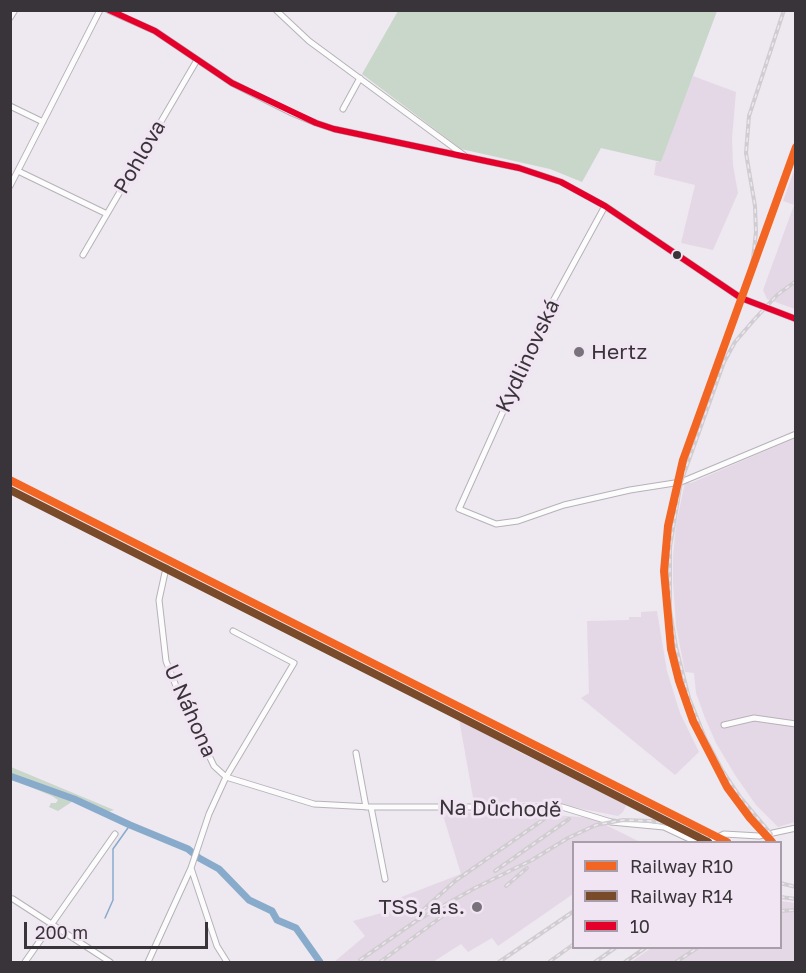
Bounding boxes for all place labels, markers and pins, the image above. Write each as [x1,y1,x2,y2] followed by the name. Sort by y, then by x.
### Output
[671,249,683,261] unlabelled marker
[591,339,647,365] place label: Hertz
[572,345,586,359] marker: Hertz
[378,894,465,920] place label: TSS, a.s.
[470,900,484,914] marker: TSS, a.s.

